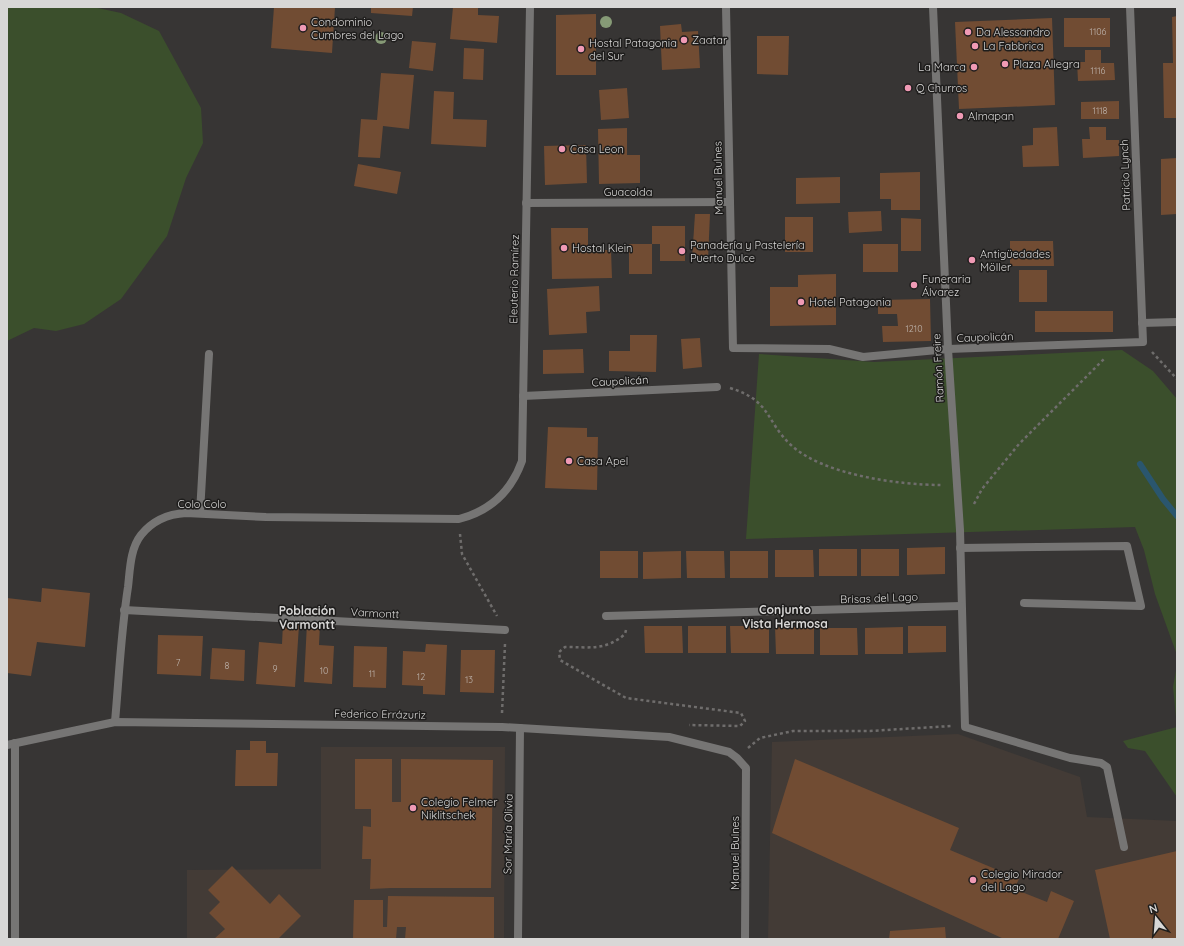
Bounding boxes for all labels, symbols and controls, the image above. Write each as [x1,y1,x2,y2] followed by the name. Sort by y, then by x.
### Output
[311,15,404,42] place label: Condominio Cumbres del Lago
[298,23,308,33] marker: Condominio Cumbres del Lago
[976,25,1050,39] place label: Da Alessandro
[1090,26,1107,37] house number: 1106
[963,27,973,37] marker: Da Alessandro
[692,33,728,47] place label: Zaatar
[679,35,689,45] marker: Zaatar
[589,36,677,63] place label: Hostal Patagonia del Sur
[983,39,1043,53] place label: La Fabbrica
[970,41,980,51] marker: La Fabbrica
[576,44,586,54] marker: Hostal Patagonia del Sur
[1013,57,1080,71] place label: Plaza Allegra
[1000,59,1010,69] marker: Plaza Allegra
[918,60,966,74] place label: La Marca
[969,62,979,72] marker: La Marca
[1091,65,1106,76] house number: 1116
[916,81,967,95] place label: Q Churros
[903,83,913,93] marker: Q Churros
[1093,105,1108,116] house number: 1118
[968,109,1014,123] place label: Almapan
[955,111,965,121] marker: Almapan
[1117,139,1133,211] street label: Patricio Lynch
[710,141,726,215] street label: Manuel Bulnes
[570,142,624,156] place label: Casa Leon
[557,144,567,154] marker: Casa Leon
[604,185,652,199] street label: Guacolda
[506,234,522,324] street label: Eleuterio Ramírez
[690,238,805,265] place label: Panadería y Pastelería Puerto Dulce
[572,241,632,255] place label: Hostal Klein
[559,243,569,253] marker: Hostal Klein
[677,246,687,256] marker: Panadería y Pastelería Puerto Dulce
[980,247,1050,274] place label: Antigüedades Möller
[967,255,977,265] marker: Antigüedades Möller
[922,272,971,299] place label: Funeraria Álvarez
[909,280,919,290] marker: Funeraria Álvarez
[809,295,891,309] place label: Hotel Patagonia
[796,297,806,307] marker: Hotel Patagonia
[905,323,923,334] house number: 1210
[956,329,1014,345] street label: Caupolicán
[929,333,947,403] street label: Ramón Freire
[591,373,649,389] street label: Caupolicán
[577,454,628,468] place label: Casa Apel
[564,456,574,466] marker: Casa Apel
[178,497,227,511] street label: Colo Colo
[840,590,919,606] street label: Brisas del Lago
[742,602,828,631] district label: Conjunto Vista Hermosa
[279,603,335,632] district label: Población Varmontt
[350,605,400,621] street label: Varmontt
[176,657,181,668] house number: 7
[225,660,230,671] house number: 8
[272,663,278,674] house number: 9
[320,665,328,676] house number: 10
[369,668,375,679] house number: 11
[417,671,425,682] house number: 12
[465,674,473,685] house number: 13
[334,706,426,722] street label: Federico Errázuriz
[500,794,516,874] street label: Sor María Olivia
[421,795,498,822] place label: Colegio Felmer Niklitschek
[408,803,418,813] marker: Colegio Felmer Niklitschek
[728,816,742,890] street label: Manuel Bulnes
[981,867,1063,894] place label: Colegio Mirador del Lago
[968,875,978,885] marker: Colegio Mirador del Lago
[1136,898,1176,938] north arrow
[1147,901,1159,916] text: N

